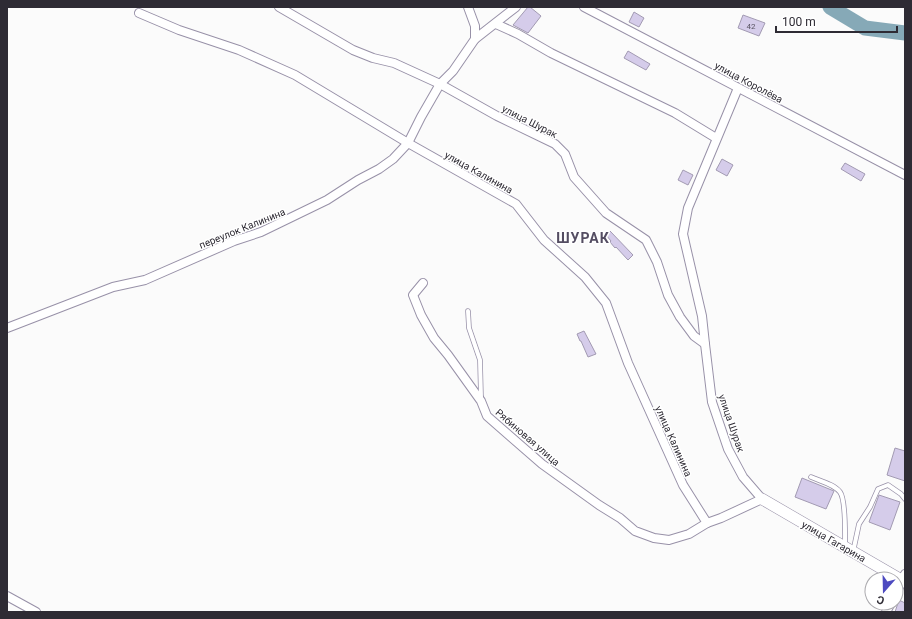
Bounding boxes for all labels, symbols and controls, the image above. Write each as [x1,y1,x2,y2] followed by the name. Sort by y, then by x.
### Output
[776,8,897,34] scale bar
[782,15,816,29] text: 100 m
[747,22,756,31] house number: 42
[713,60,785,105] street label: улица Королёва
[500,103,560,140] street label: улица Шурак
[443,149,515,196] street label: улица Калинина
[197,206,287,251] street label: переулок Калинина
[556,230,610,246] district label: ШУРАК
[716,393,747,454] street label: улица Шурак
[653,404,694,478] street label: улица Калинина
[493,407,562,468] street label: Рябиновая улица
[800,519,868,564] street label: улица Гагарина
[864,571,904,611] north arrow
[875,593,886,607] text: С

